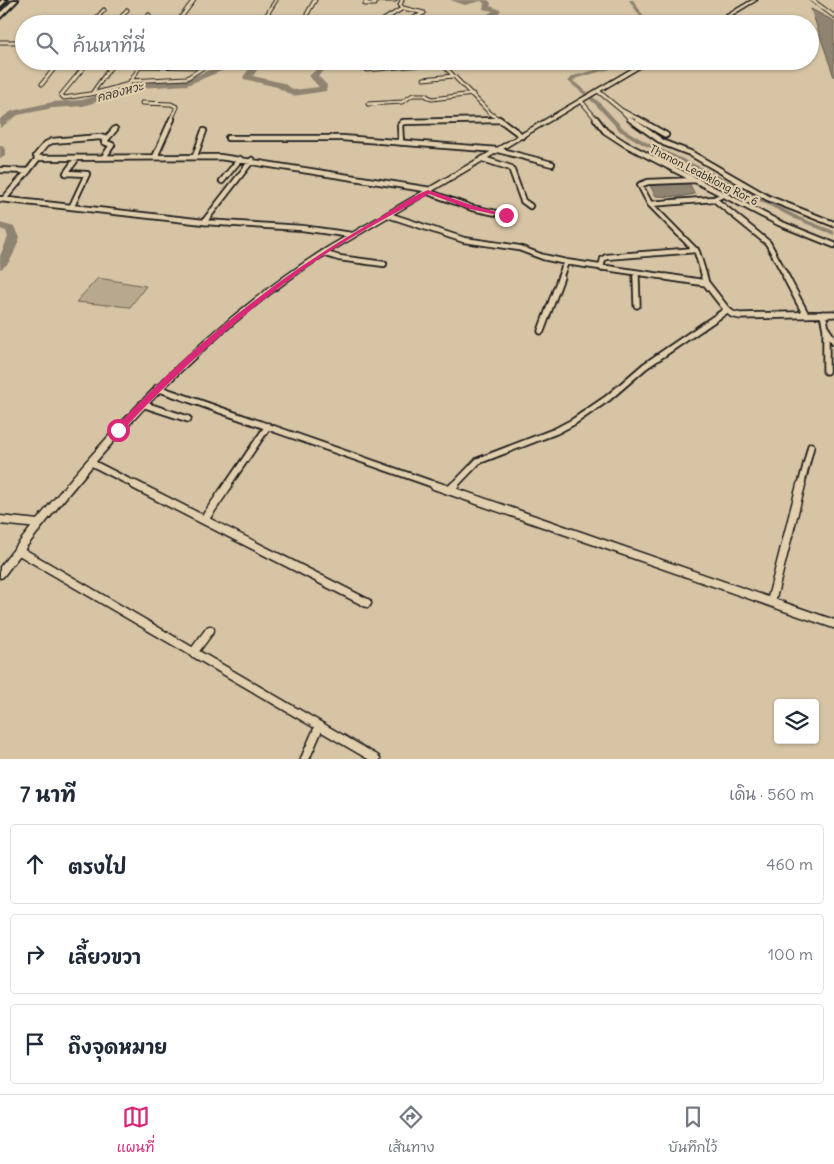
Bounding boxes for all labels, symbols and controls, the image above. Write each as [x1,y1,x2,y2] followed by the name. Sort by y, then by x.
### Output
[15,15,819,70] search box
[33,29,61,57] icon: search
[73,33,145,57] text: ค้นหาที่นี่
[95,78,146,105] water label: คลองหวะ
[647,142,761,208] street label: Thanon Leabklong Ror 6
[495,204,518,227] route end
[107,419,130,442] route start
[774,699,819,744] map controls
[774,699,819,744] button: layers
[20,781,76,808] text: 7 นาที
[729,784,814,804] text: เดิน · 560 m
[21,850,49,878] icon: ahead
[766,854,813,874] text: 460 m
[68,855,126,879] text: ตรงไป
[21,940,49,968] icon: right
[768,944,813,964] text: 100 m
[68,945,141,969] text: เลี้ยวขวา
[21,1030,49,1058] icon: arrive
[68,1035,167,1059] text: ถึงจุดหมาย
[117,1103,155,1157] tab: แผนที่
[388,1103,434,1157] tab: เส้นทาง
[668,1103,717,1157] tab: บันทึกไว้

